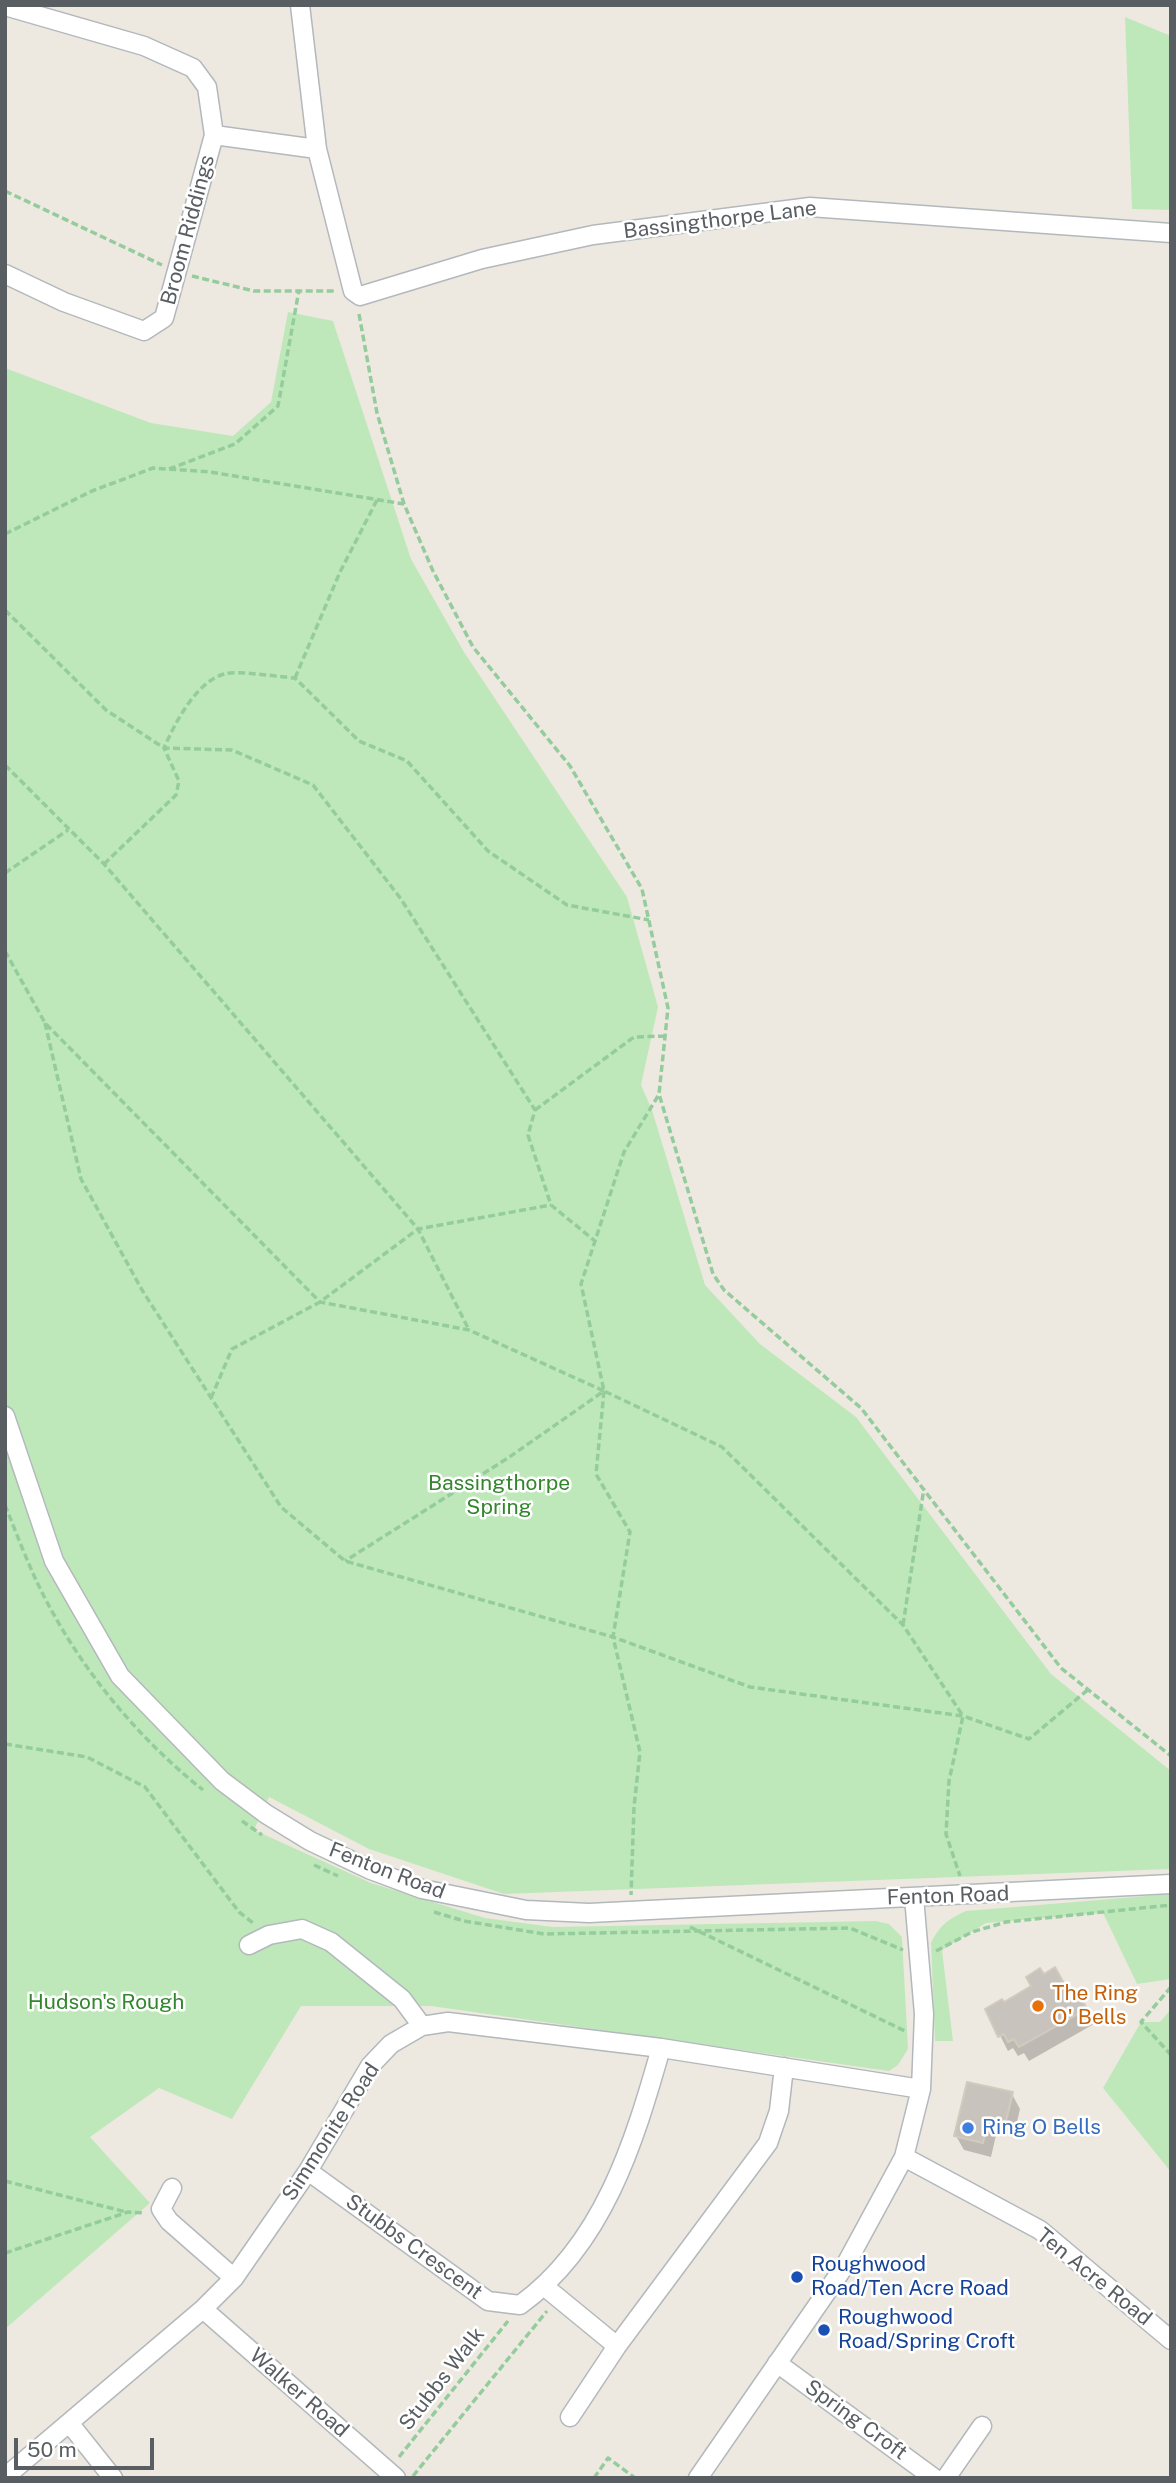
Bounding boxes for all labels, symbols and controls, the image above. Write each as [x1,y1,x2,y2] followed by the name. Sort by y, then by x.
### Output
[156,152,220,308] street label: Broom Riddings
[622,196,818,244] street label: Bassingthorpe Lane
[428,1471,570,1521] park label: Bassingthorpe Spring
[325,1837,449,1905] street label: Fenton Road
[886,1881,1010,1911] street label: Fenton Road
[1052,1981,1138,2031] place label: The Ring O' Bells
[28,1990,184,2016] park label: Hudson's Rough
[1030,1998,1046,2014] marker: The Ring O' Bells
[277,2058,385,2206] street label: Simmonite Road
[982,2115,1101,2141] place label: Ring O Bells
[960,2120,976,2136] marker: Ring O Bells
[341,2189,487,2305] street label: Stubbs Crescent
[1031,2223,1157,2331] street label: Ten Acre Road
[811,2252,1009,2302] place label: Roughwood Road/Ten Acre Road
[789,2269,805,2285] marker: Roughwood Road/Ten Acre Road
[838,2305,1015,2355] place label: Roughwood Road/Spring Croft
[816,2322,832,2338] marker: Roughwood Road/Spring Croft
[394,2323,490,2435] street label: Stubbs Walk
[244,2343,354,2443] street label: Walker Road
[800,2374,912,2466] street label: Spring Croft
[18,2424,158,2468] scale bar
[27,2437,77,2462] text: 50 m

